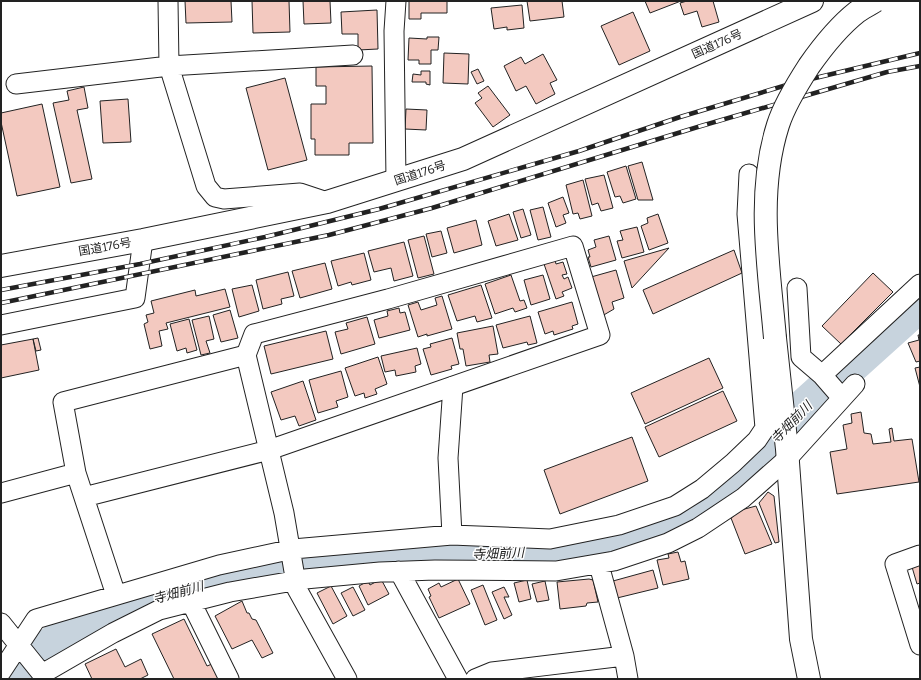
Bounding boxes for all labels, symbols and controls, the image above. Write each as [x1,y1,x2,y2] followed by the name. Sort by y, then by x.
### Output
[690,27,744,61] street label: 国道176号
[392,158,448,188] street label: 国道176号
[77,235,133,259] street label: 国道176号
[768,397,816,446] water label: 寺畑前川
[472,545,526,562] water label: 寺畑前川
[151,578,207,606] water label: 寺畑前川

